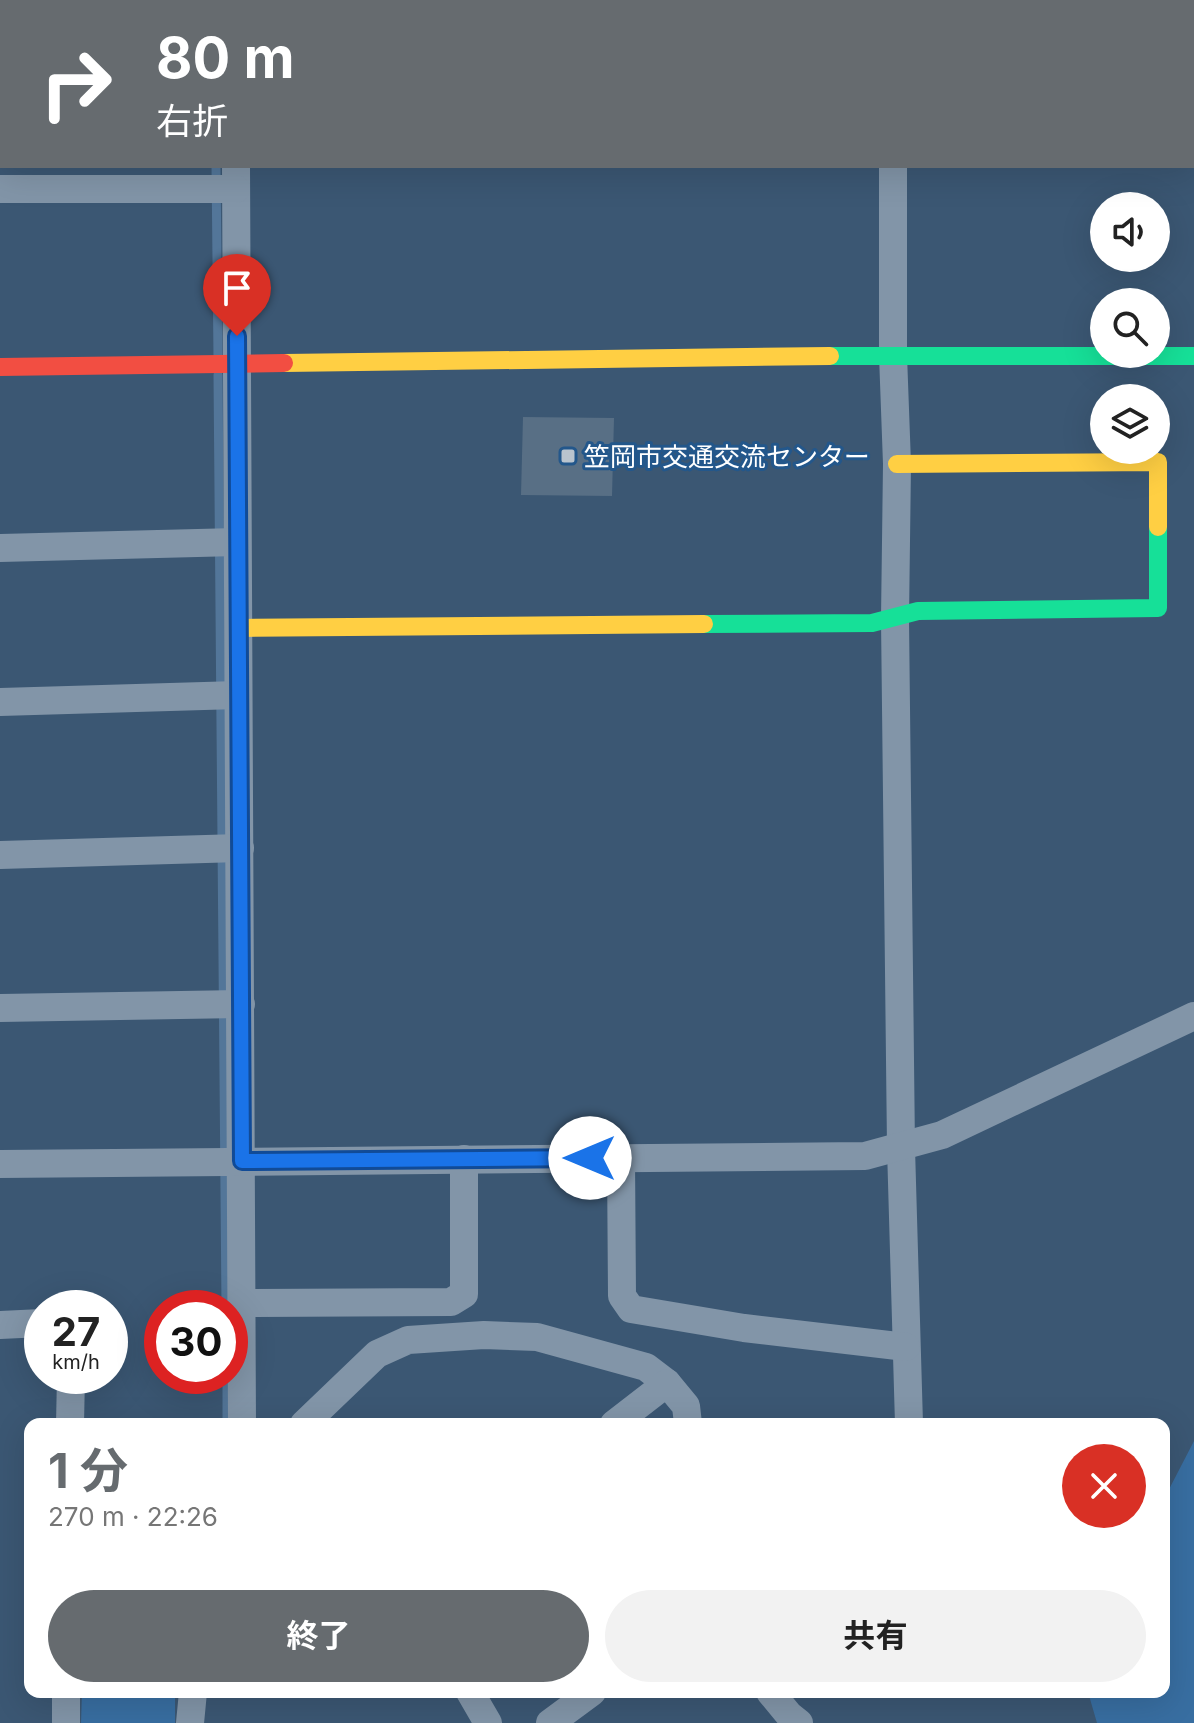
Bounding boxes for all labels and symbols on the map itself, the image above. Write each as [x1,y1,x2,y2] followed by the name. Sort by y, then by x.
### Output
[203,254,271,336] pin
[584,441,870,472] place label: 笠岡市交通交流センター
[559,447,577,465] marker: 笠岡市交通交流センター
[548,1116,632,1200] position arrow
[144,1290,248,1394] speed limit sign: 30

